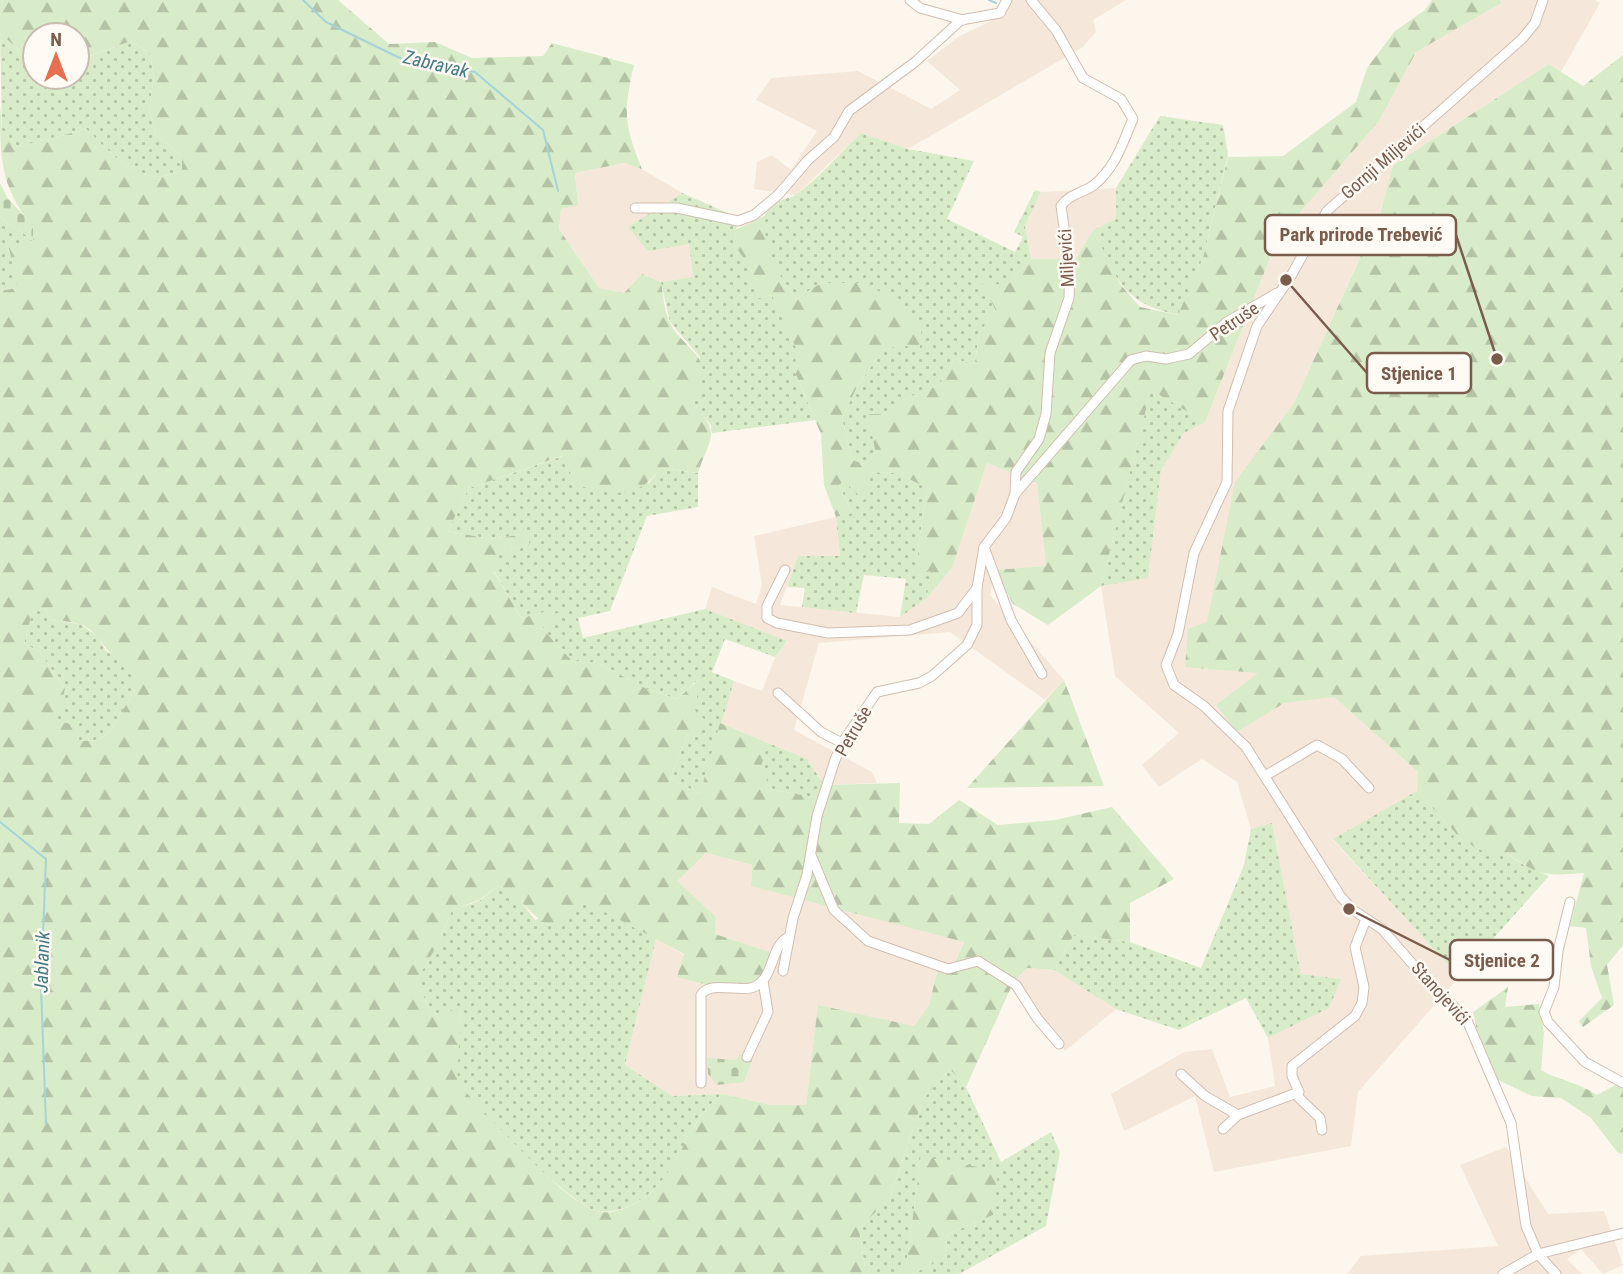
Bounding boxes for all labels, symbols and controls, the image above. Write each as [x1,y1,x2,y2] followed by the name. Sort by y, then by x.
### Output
[21,21,91,91] north arrow
[50,28,62,51] text: N
[400,45,472,83] water label: Zabravak
[1337,119,1429,203] street label: Gornji Miljevići
[1265,215,1456,255] callout: Park prirode Trebević
[1280,223,1443,246] text: Park prirode Trebević
[1054,228,1078,288] street label: Miljevići
[1206,297,1262,345] street label: Petruše
[1367,353,1471,393] callout: Stjenice 1
[1381,362,1457,385] text: Stjenice 1
[830,702,876,760] street label: Petruše
[29,930,55,993] water label: Jablanik
[1450,940,1553,980] callout: Stjenice 2
[1464,949,1540,972] text: Stjenice 2
[1407,957,1475,1029] street label: Stanojevići

